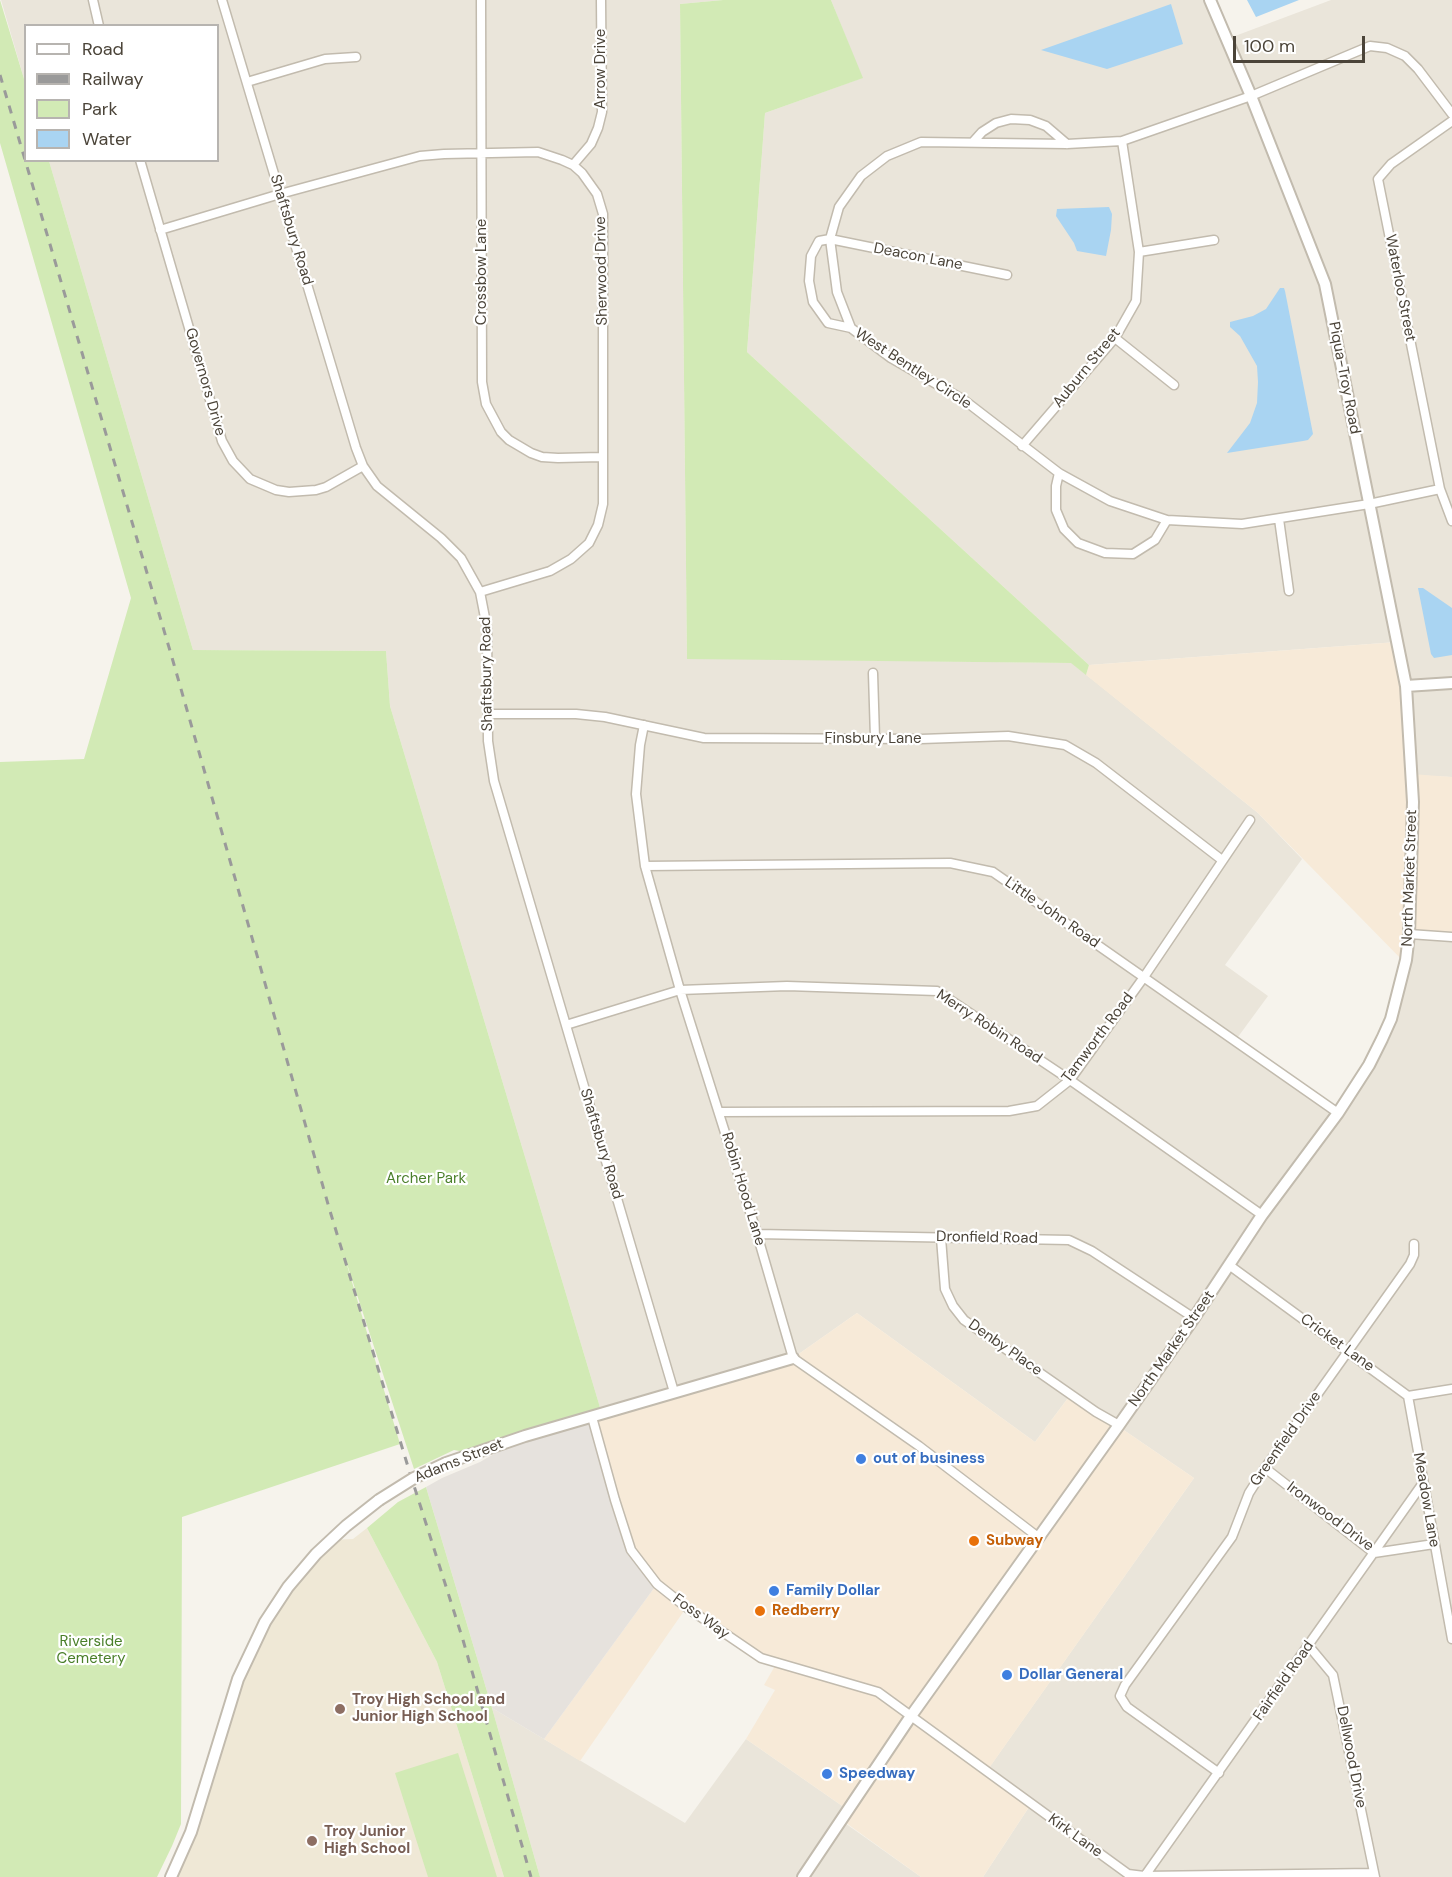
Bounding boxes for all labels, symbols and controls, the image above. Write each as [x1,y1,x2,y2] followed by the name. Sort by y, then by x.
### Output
[24,24,219,162] legend
[1236,24,1368,62] scale bar
[592,29,610,109] street label: Arrow Drive
[1244,34,1295,58] text: 100 m
[82,37,124,61] text: Road
[82,67,144,91] text: Railway
[82,97,118,121] text: Park
[82,127,132,151] text: Water
[266,172,316,288] street label: Shaftsbury Road
[592,216,612,326] street label: Sherwood Drive
[473,219,491,325] street label: Crossbow Lane
[1381,233,1419,343] street label: Waterloo Street
[872,240,964,274] street label: Deacon Lane
[1324,320,1364,436] street label: Piqua-Troy Road
[851,325,975,413] street label: West Bentley Circle
[1049,325,1125,411] street label: Auburn Street
[181,326,229,438] street label: Governors Drive
[477,616,497,732] street label: Shaftsbury Road
[825,730,921,748] street label: Finsbury Lane
[1399,809,1421,947] street label: North Market Street
[1001,874,1103,952] street label: Little John Road
[933,986,1045,1068] street label: Merry Robin Road
[1058,990,1138,1086] street label: Tamworth Road
[576,1086,626,1202] street label: Shaftsbury Road
[717,1130,769,1248] street label: Robin Hood Lane
[386,1170,466,1188] park label: Archer Park
[936,1228,1038,1248] street label: Dronfield Road
[1125,1288,1219,1410] street label: North Market Street
[1297,1310,1377,1376] street label: Cricket Lane
[965,1316,1045,1380] street label: Denby Place
[1247,1388,1325,1490] street label: Greenfield Drive
[412,1435,506,1487] street label: Adams Street
[873,1450,985,1468] place label: out of business
[1409,1451,1443,1549] street label: Meadow Lane
[854,1452,868,1466] marker: out of business
[1283,1478,1377,1556] street label: Ironwood Drive
[986,1532,1043,1550] place label: Subway
[967,1534,981,1548] marker: Subway
[786,1582,880,1600] place label: Family Dollar
[767,1584,781,1598] marker: Family Dollar
[669,1590,733,1644] street label: Foss Way
[772,1602,840,1620] place label: Redberry
[753,1604,767,1618] marker: Redberry
[57,1633,125,1668] park label: Riverside Cemetery
[1250,1638,1318,1724] street label: Fairfield Road
[1019,1666,1123,1684] place label: Dollar General
[1000,1668,1014,1682] marker: Dollar General
[352,1691,505,1726] place label: Troy High School and Junior High School
[333,1702,347,1716] marker: Troy High School and Junior High School
[1332,1705,1370,1809] street label: Dellwood Drive
[839,1765,915,1783] place label: Speedway
[820,1767,834,1781] marker: Speedway
[1044,1810,1106,1862] street label: Kirk Lane
[324,1823,410,1858] place label: Troy Junior High School
[305,1834,319,1848] marker: Troy Junior High School

